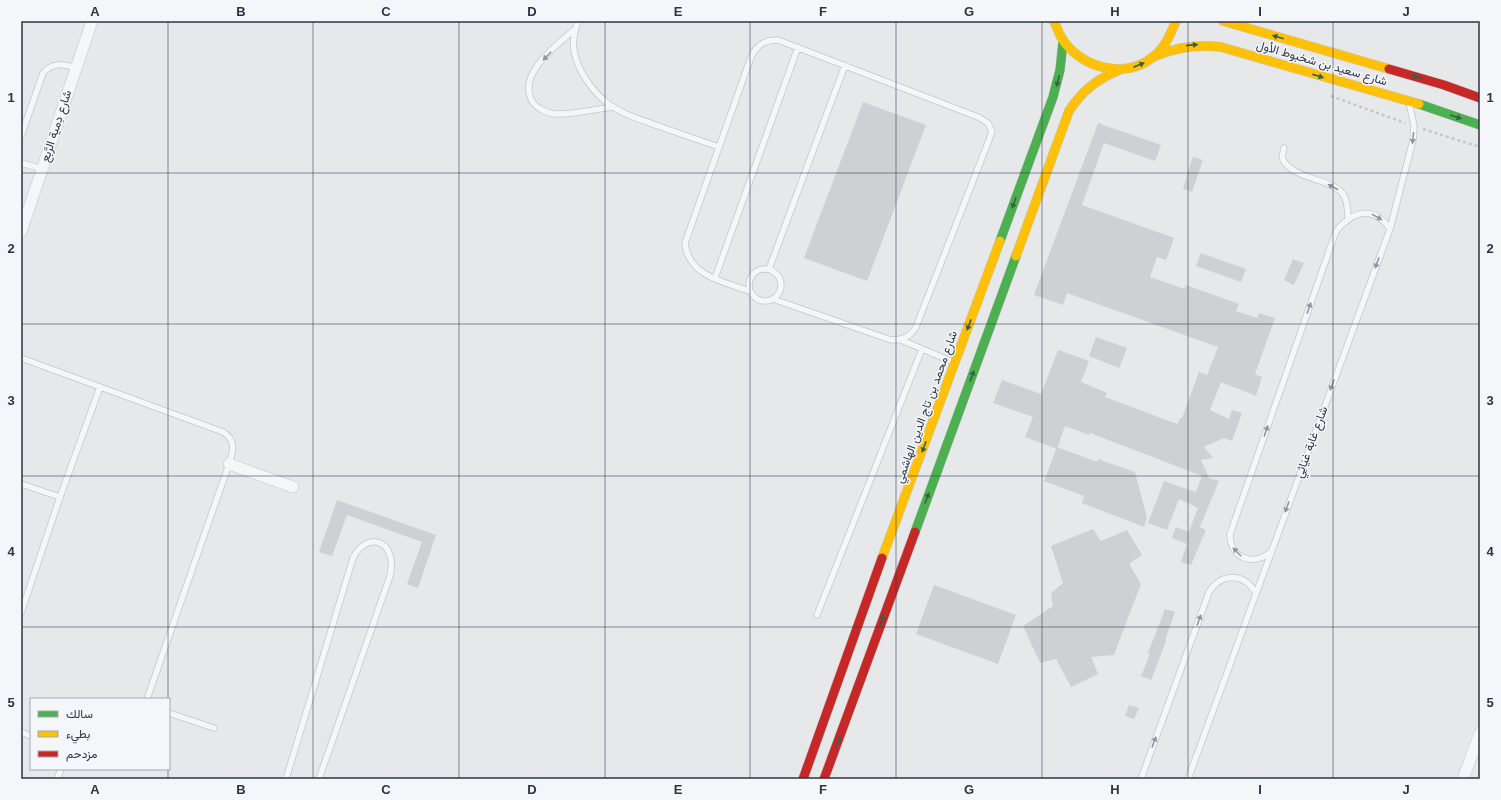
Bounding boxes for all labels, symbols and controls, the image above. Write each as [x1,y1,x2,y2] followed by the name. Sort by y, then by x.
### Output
[90,4,100,19] text: A
[236,4,246,19] text: B
[381,4,391,19] text: C
[527,4,537,19] text: D
[674,4,683,19] text: E
[819,4,827,19] text: F
[964,4,974,19] text: G
[1110,4,1120,19] text: H
[1258,4,1262,19] text: I
[1402,4,1410,19] text: J
[1272,34,1284,40] one-way arrow
[1254,38,1389,90] street label: شارع سعيد بن شخبوط الأول
[1186,42,1198,49] one-way arrow
[542,51,551,61] one-way arrow
[1133,61,1145,67] one-way arrow
[1312,73,1324,79] one-way arrow
[1410,74,1422,80] one-way arrow
[1054,75,1060,87] one-way arrow
[38,88,76,164] street label: شارع دِمية الرَّبع
[7,90,15,105] text: 1
[1486,90,1494,105] text: 1
[1450,114,1462,120] one-way arrow
[1410,132,1416,145] one-way arrow
[1327,184,1339,190] one-way arrow
[1010,198,1016,210] one-way arrow
[1371,214,1383,221] one-way arrow
[7,241,15,256] text: 2
[1486,241,1494,256] text: 2
[1374,258,1380,270] one-way arrow
[1306,302,1312,314] one-way arrow
[966,320,972,332] one-way arrow
[892,329,963,486] street label: شارع محمد بن تاج الدين الهاشمي
[969,370,975,382] one-way arrow
[1329,380,1335,392] one-way arrow
[7,393,15,408] text: 3
[1486,393,1494,408] text: 3
[1292,404,1333,481] street label: شارع غابة غيَاثِي
[1263,424,1269,436] one-way arrow
[920,441,926,453] one-way arrow
[924,492,930,504] one-way arrow
[1284,502,1290,514] one-way arrow
[7,544,15,559] text: 4
[1486,544,1494,559] text: 4
[1232,547,1242,557] one-way arrow
[879,614,885,626] one-way arrow
[1197,614,1203,626] one-way arrow
[7,695,15,710] text: 5
[1486,695,1494,710] text: 5
[30,698,170,770] legend
[66,707,93,721] text: سالك
[66,727,90,744] text: بطيء
[835,736,841,748] one-way arrow
[1152,736,1158,748] one-way arrow
[66,747,97,762] text: مزدحم
[90,782,100,797] text: A
[236,782,246,797] text: B
[381,782,391,797] text: C
[527,782,537,797] text: D
[674,782,683,797] text: E
[819,782,827,797] text: F
[964,782,974,797] text: G
[1110,782,1120,797] text: H
[1258,782,1262,797] text: I
[1402,782,1410,797] text: J

